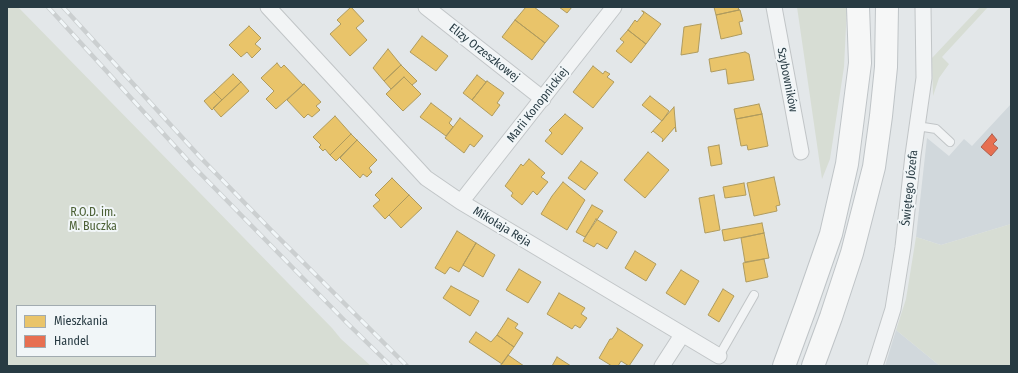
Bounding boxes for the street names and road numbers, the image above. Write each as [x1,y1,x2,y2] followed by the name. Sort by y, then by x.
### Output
[446,21,522,85] street label: Elizy Orzeszkowej
[774,46,800,114] street label: Szybowników
[504,65,572,145] street label: Marii Konopnickiej
[899,149,921,227] street label: Świętego Józefa
[470,204,534,250] street label: Mikołaja Reja

